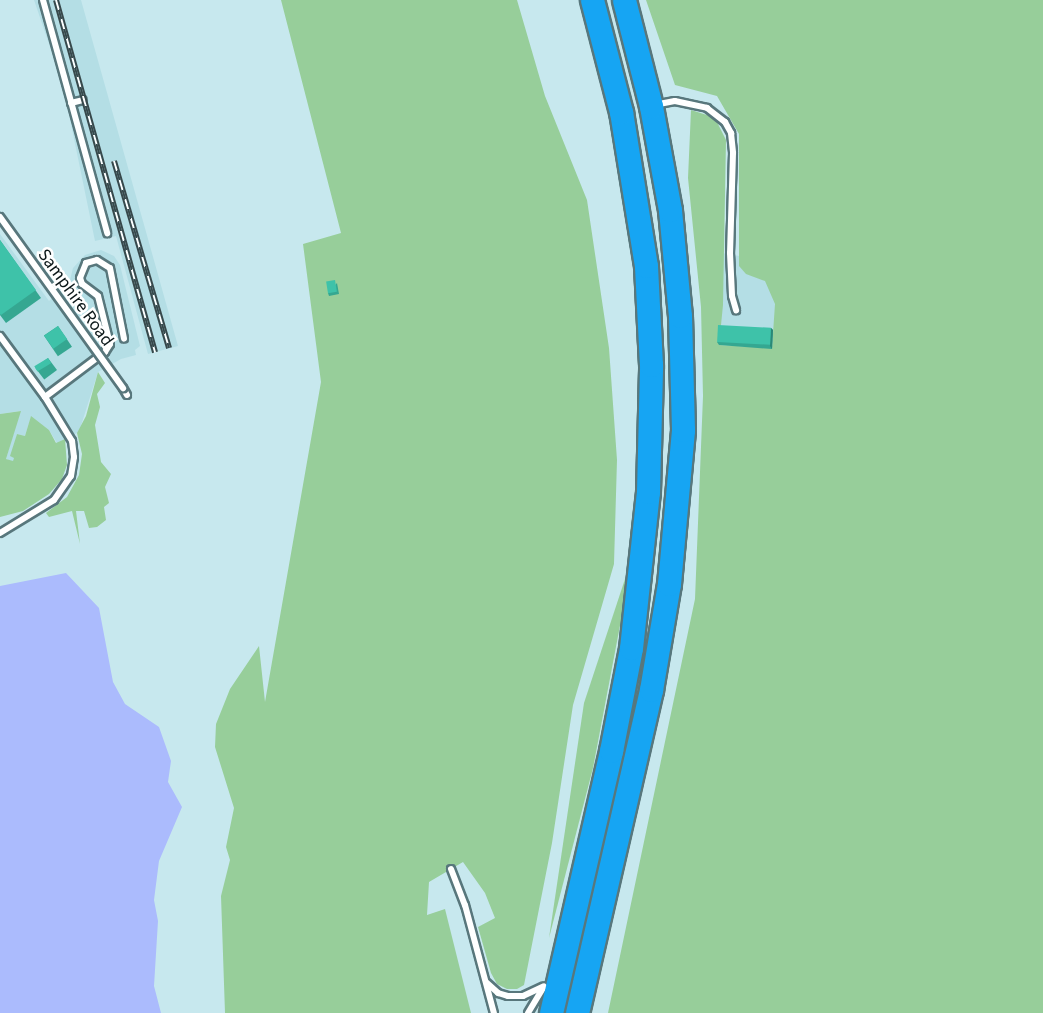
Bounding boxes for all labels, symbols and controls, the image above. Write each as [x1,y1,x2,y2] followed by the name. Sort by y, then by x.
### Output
[32,245,118,351] street label: Samphire Road

